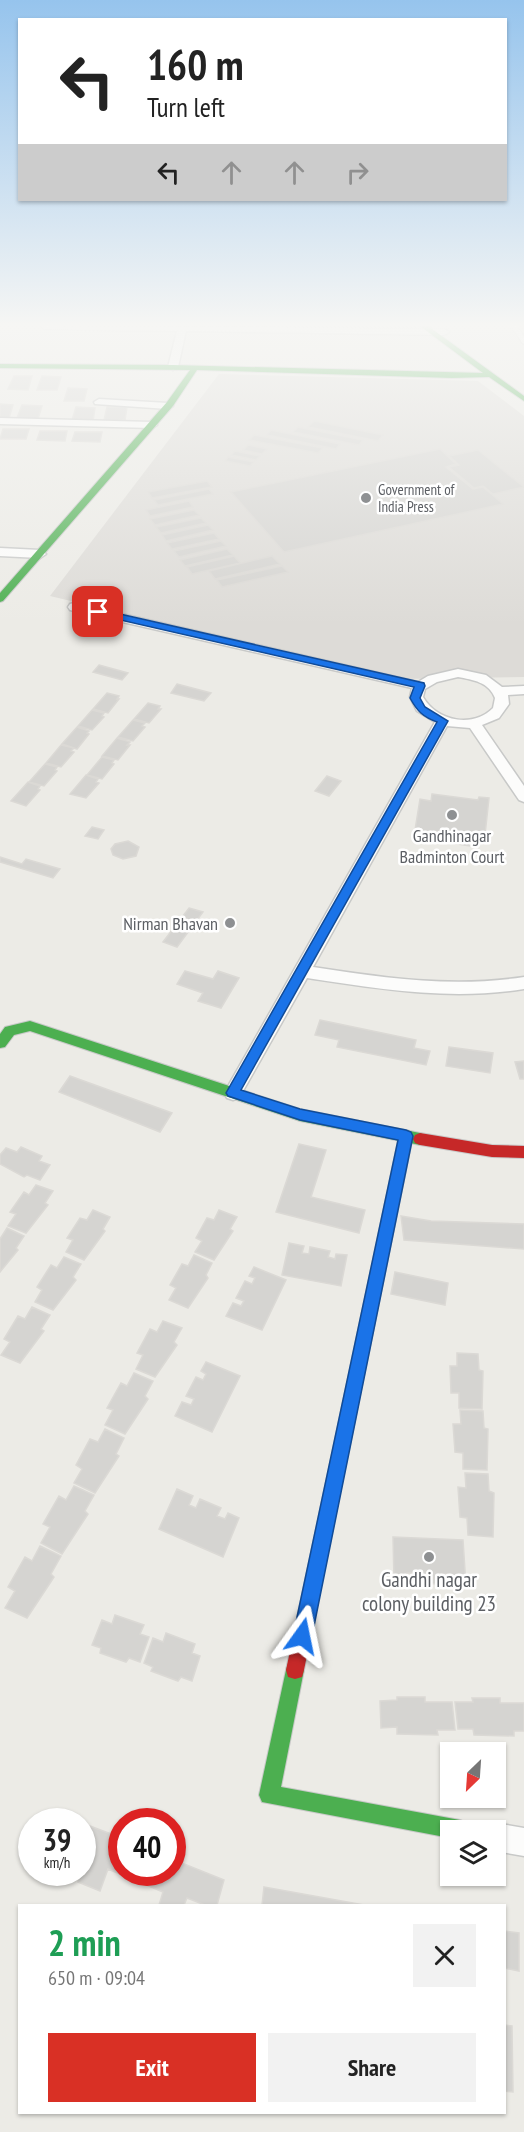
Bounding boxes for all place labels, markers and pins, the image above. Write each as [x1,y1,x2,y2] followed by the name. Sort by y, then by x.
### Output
[378,480,456,516] place label: Government of India Press
[359,491,373,505] marker: Government of India Press
[72,586,123,637] pin
[445,808,459,822] marker: Gandhinagar Badminton Court
[400,824,505,868] place label: Gandhinagar Badminton Court
[123,912,218,935] place label: Nirman Bhavan
[223,916,237,930] marker: Nirman Bhavan
[422,1550,436,1564] marker: Gandhi nagar colony building 23
[362,1566,496,1617] place label: Gandhi nagar colony building 23

